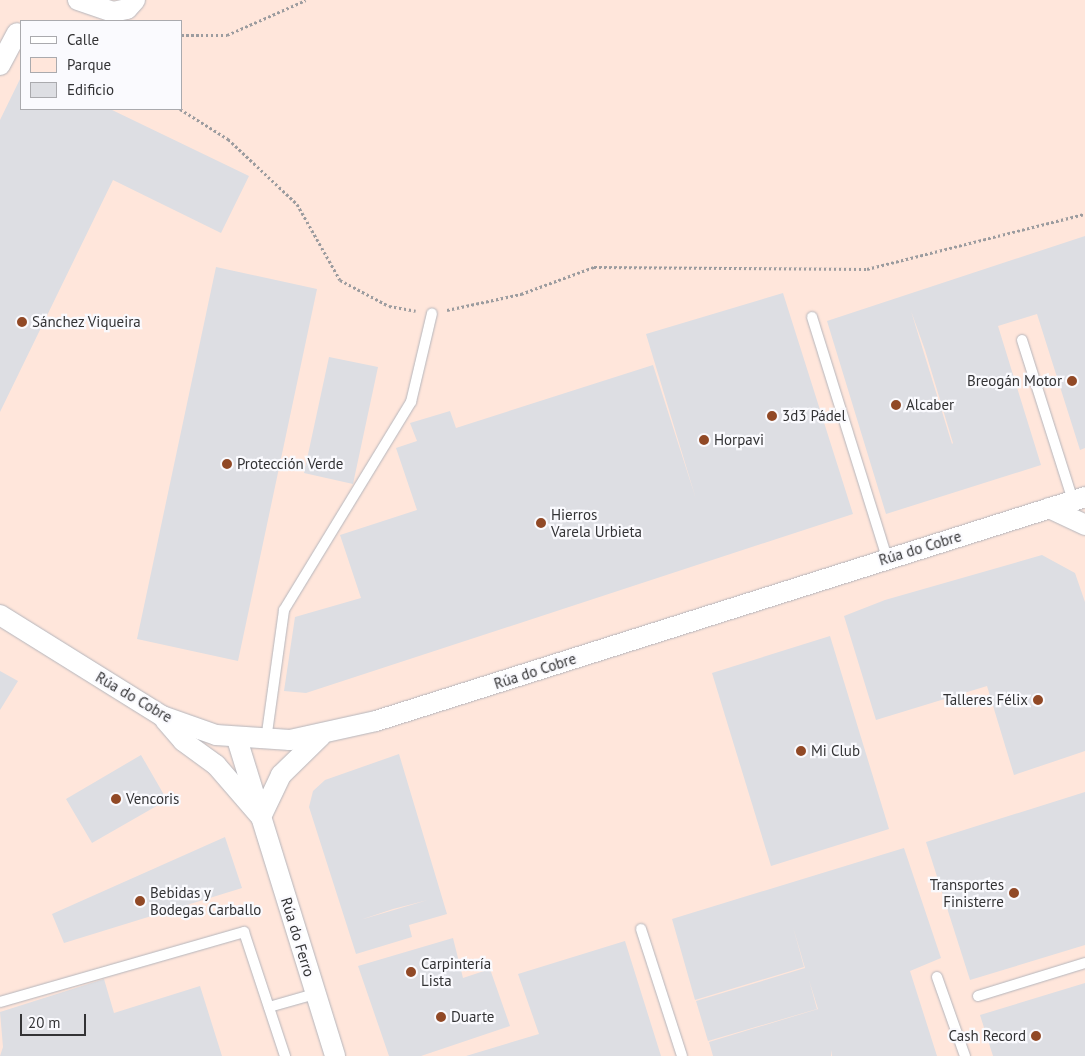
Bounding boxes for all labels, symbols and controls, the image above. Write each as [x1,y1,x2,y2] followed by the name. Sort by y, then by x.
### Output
[20,20,182,110] legend
[67,30,99,49] text: Calle
[67,55,111,74] text: Parque
[67,80,114,99] text: Edificio
[32,313,142,331] place label: Sánchez Viqueira
[16,316,28,328] marker: Sánchez Viqueira
[967,372,1062,390] place label: Breogán Motor
[1066,375,1078,387] marker: Breogán Motor
[906,396,954,414] place label: Alcaber
[890,399,902,411] marker: Alcaber
[782,407,846,425] place label: 3d3 Pádel
[766,410,778,422] marker: 3d3 Pádel
[714,431,764,449] place label: Horpavi
[698,434,710,446] marker: Horpavi
[237,455,344,473] place label: Protección Verde
[221,458,233,470] marker: Protección Verde
[551,505,642,540] place label: Hierros Varela Urbieta
[535,517,547,529] marker: Hierros Varela Urbieta
[877,527,963,569] street label: Rúa do Cobre
[492,649,578,693] street label: Rúa do Cobre
[93,668,175,726] street label: Rúa do Cobre
[943,691,1028,709] place label: Talleres Félix
[1032,694,1044,706] marker: Talleres Félix
[811,742,860,760] place label: Mi Club
[795,745,807,757] marker: Mi Club
[126,790,179,808] place label: Vencoris
[110,793,122,805] marker: Vencoris
[930,875,1004,910] place label: Transportes Finisterre
[150,883,261,918] place label: Bebidas y Bodegas Carballo
[1008,887,1020,899] marker: Transportes Finisterre
[134,895,146,907] marker: Bebidas y Bodegas Carballo
[277,895,319,979] street label: Rúa do Ferro
[421,954,491,989] place label: Carpintería Lista
[405,966,417,978] marker: Carpintería Lista
[22,1004,89,1036] scale bar
[451,1008,494,1026] place label: Duarte
[435,1011,447,1023] marker: Duarte
[28,1013,61,1032] text: 20 m
[948,1027,1026,1045] place label: Cash Record
[1030,1030,1042,1042] marker: Cash Record

